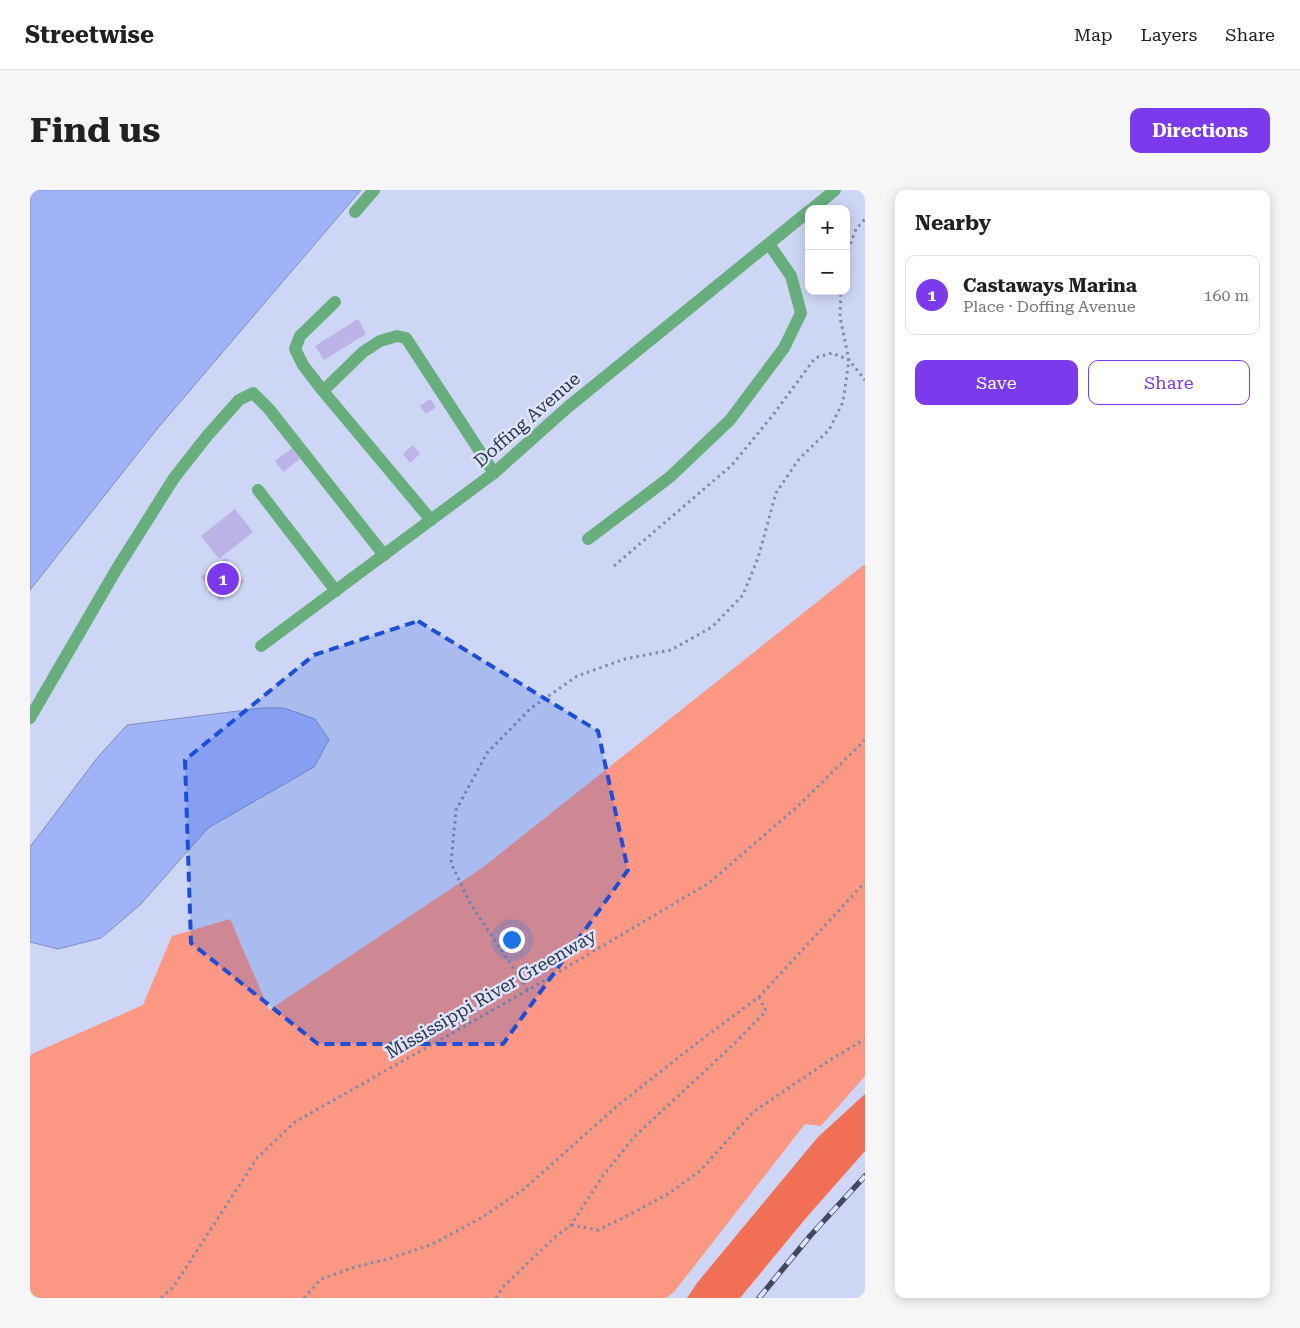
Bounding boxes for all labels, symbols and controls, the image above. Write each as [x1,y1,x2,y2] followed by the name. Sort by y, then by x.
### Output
[25,21,154,49] text: Streetwise
[1074,24,1113,45] text: Map
[1141,24,1197,45] text: Layers
[1225,24,1275,45] text: Share
[1130,108,1270,153] button: Directions
[30,110,160,151] text: Find us
[805,205,850,295] map controls
[805,205,850,250] button: +
[915,211,991,235] text: Nearby
[805,250,850,295] button: −
[963,274,1137,297] text: Castaways Marina
[928,286,936,305] text: 1
[1203,286,1249,305] text: 160 m
[963,297,1135,316] text: Place · Doffing Avenue
[915,360,1078,405] button: Save
[1088,360,1250,405] button: Share
[469,368,584,471] street label: Doffing Avenue
[207,560,239,598] pin: 1
[382,924,600,1063] street label: Mississippi River Greenway
[499,927,525,953] your location

